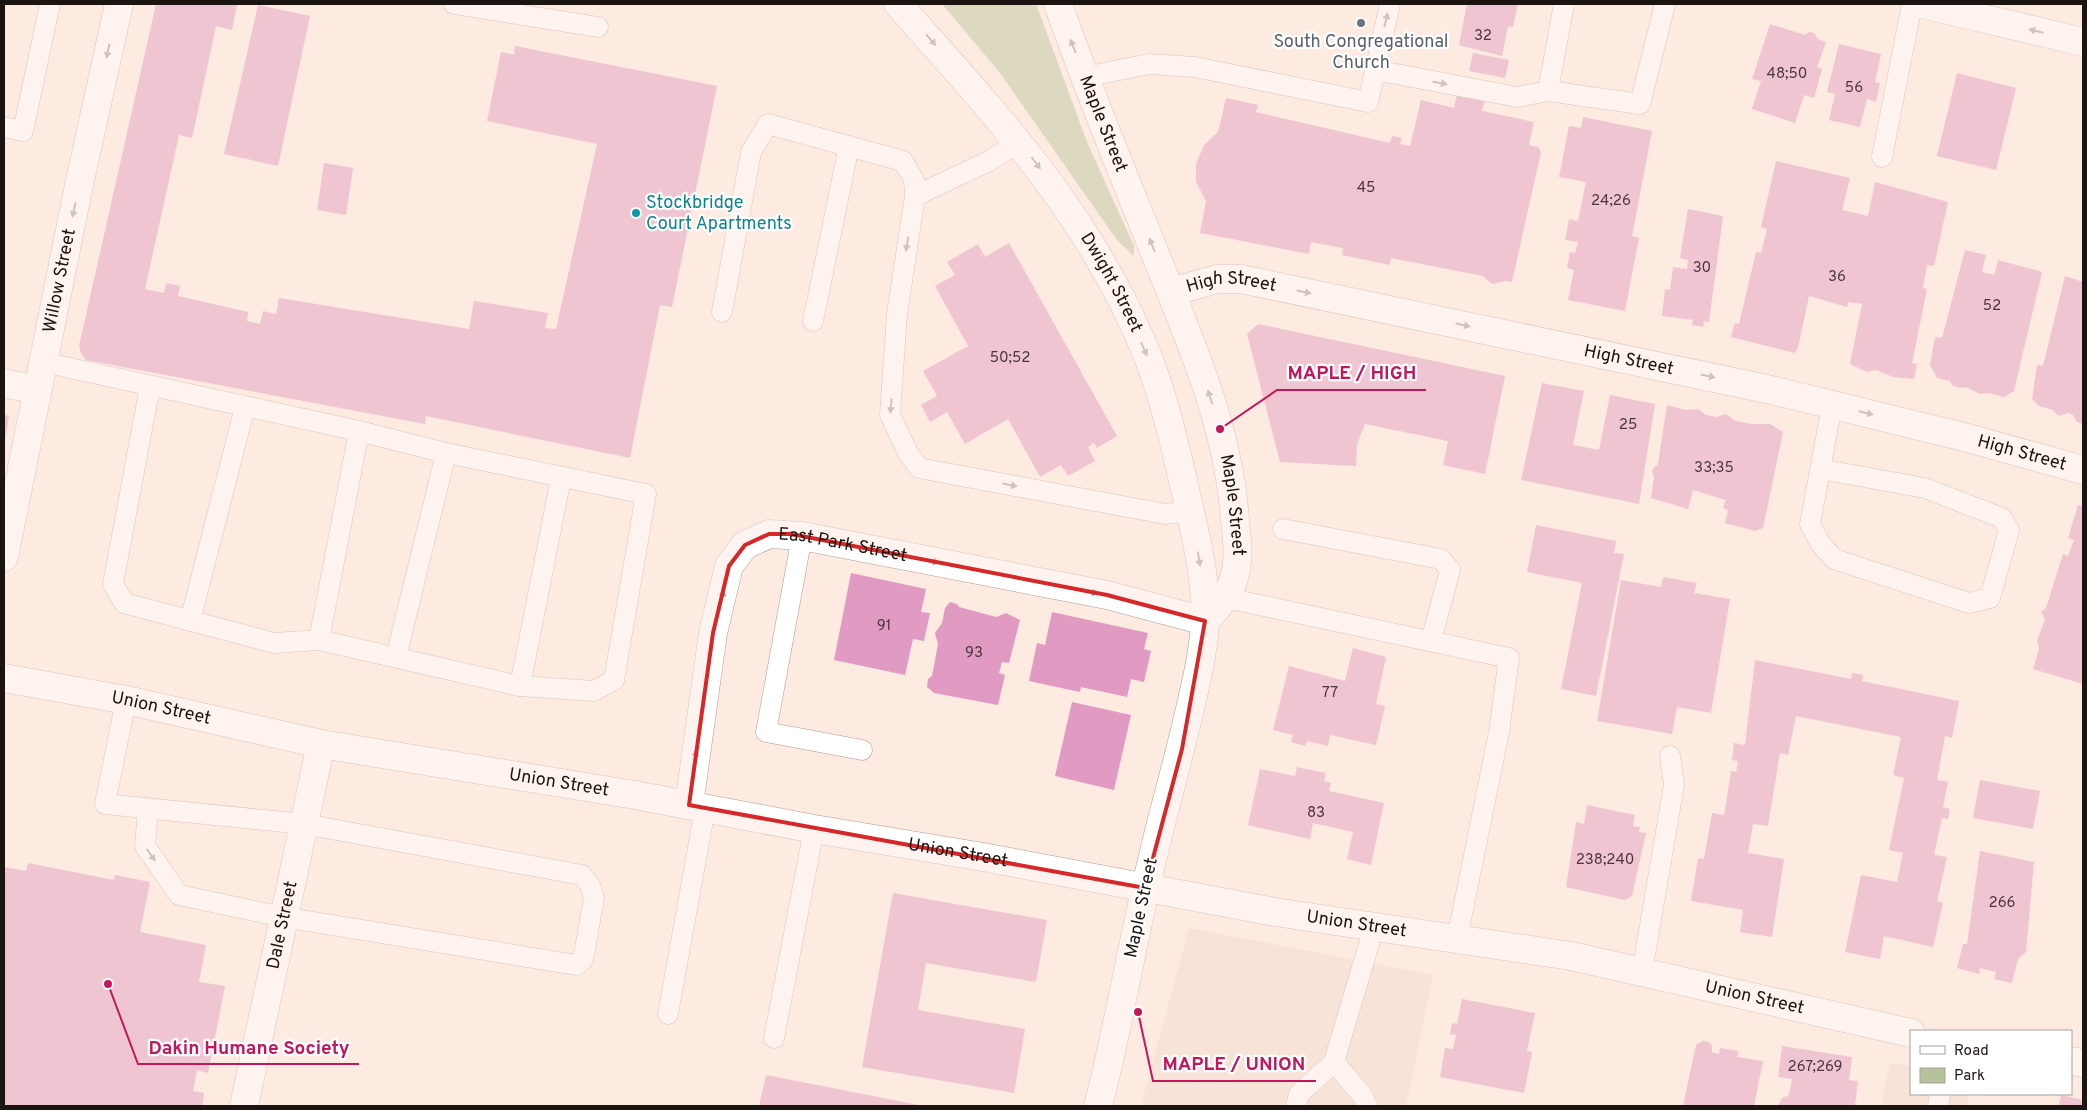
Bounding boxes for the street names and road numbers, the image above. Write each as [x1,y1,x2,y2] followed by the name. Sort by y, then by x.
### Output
[1074,72,1132,176] street label: Maple Street
[38,226,81,335] street label: Willow Street
[1075,228,1148,336] street label: Dwight Street
[1184,268,1278,299] street label: High Street
[1582,339,1676,381] street label: High Street
[1975,430,2069,476] street label: High Street
[1214,452,1249,556] street label: Maple Street
[778,523,909,568] street label: East Park Street
[110,686,213,730] street label: Union Street
[507,763,611,802] street label: Union Street
[906,833,1010,873] street label: Union Street
[1120,856,1164,960] street label: Maple Street
[262,879,303,971] street label: Dale Street
[1305,905,1408,943] street label: Union Street
[1703,975,1806,1020] street label: Union Street

